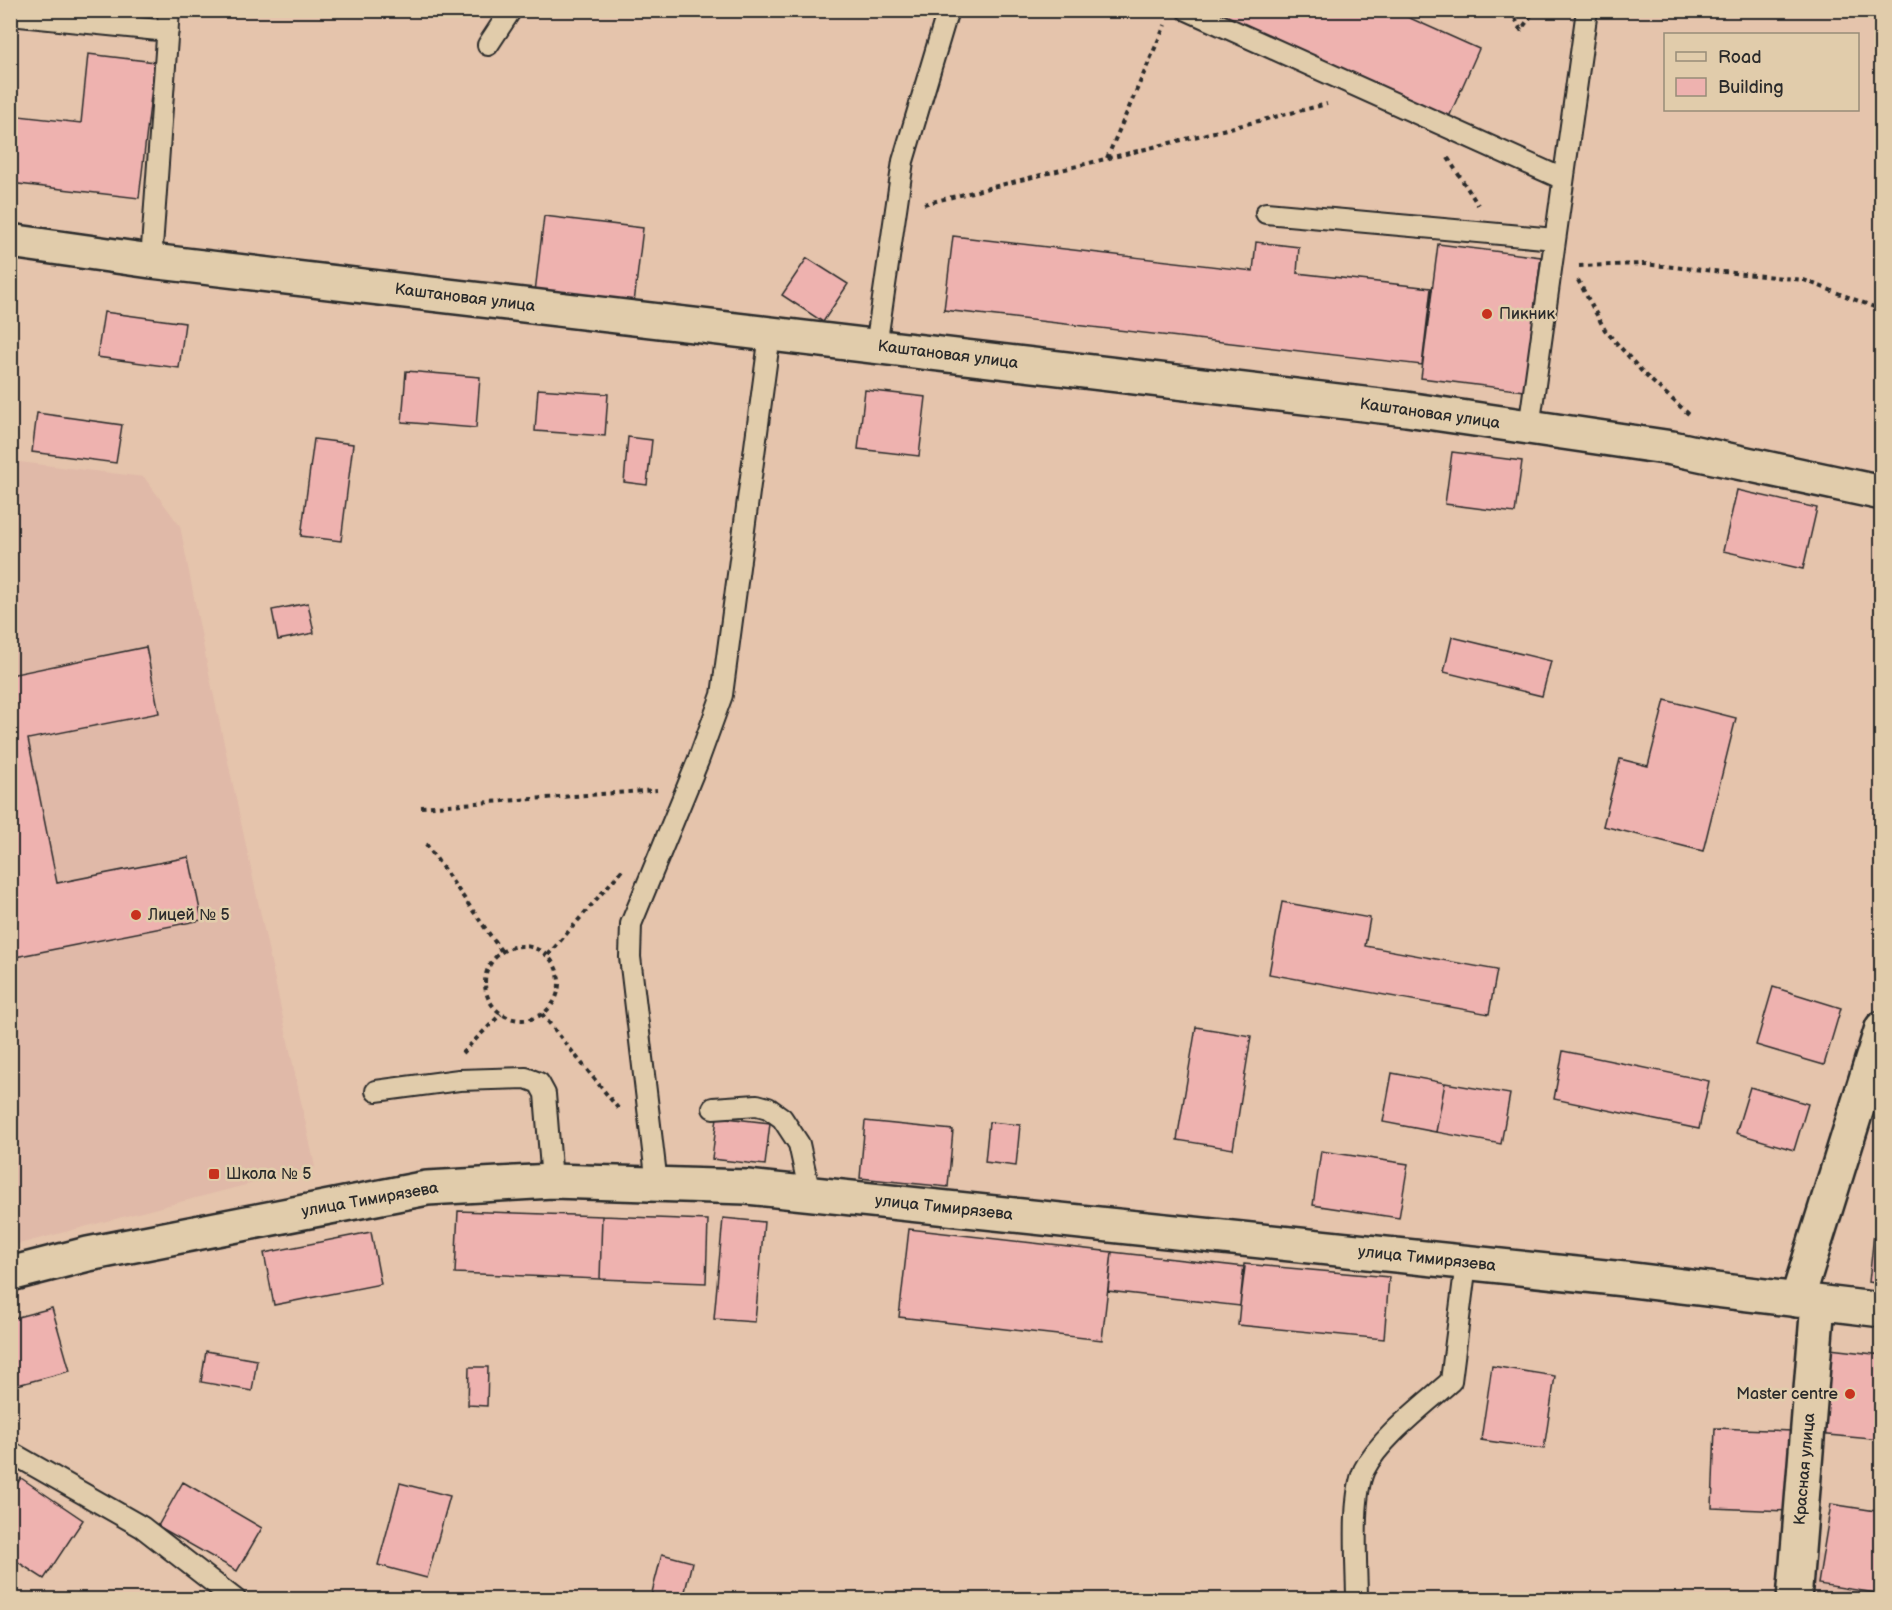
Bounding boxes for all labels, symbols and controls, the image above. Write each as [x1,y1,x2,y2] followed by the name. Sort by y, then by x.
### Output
[1664,33,1859,111] legend
[1718,47,1762,68] text: Road
[1718,77,1784,98] text: Building
[394,280,537,316] street label: Каштановая улица
[1499,305,1555,324] place label: Пикник
[1480,307,1494,321] marker: Пикник
[877,337,1020,373] street label: Каштановая улица
[1359,395,1502,433] street label: Каштановая улица
[147,906,230,925] place label: Лицей № 5
[129,908,143,922] marker: Лицей № 5
[226,1165,311,1184] place label: Школа № 5
[207,1167,221,1181] marker: Школа № 5
[300,1179,440,1221] street label: улица Тимирязева
[874,1191,1014,1225] street label: улица Тимирязева
[1357,1242,1497,1276] street label: улица Тимирязева
[1736,1385,1839,1404] place label: Master centre
[1843,1387,1857,1401] marker: Master centre
[1791,1412,1819,1526] street label: Красная улица

